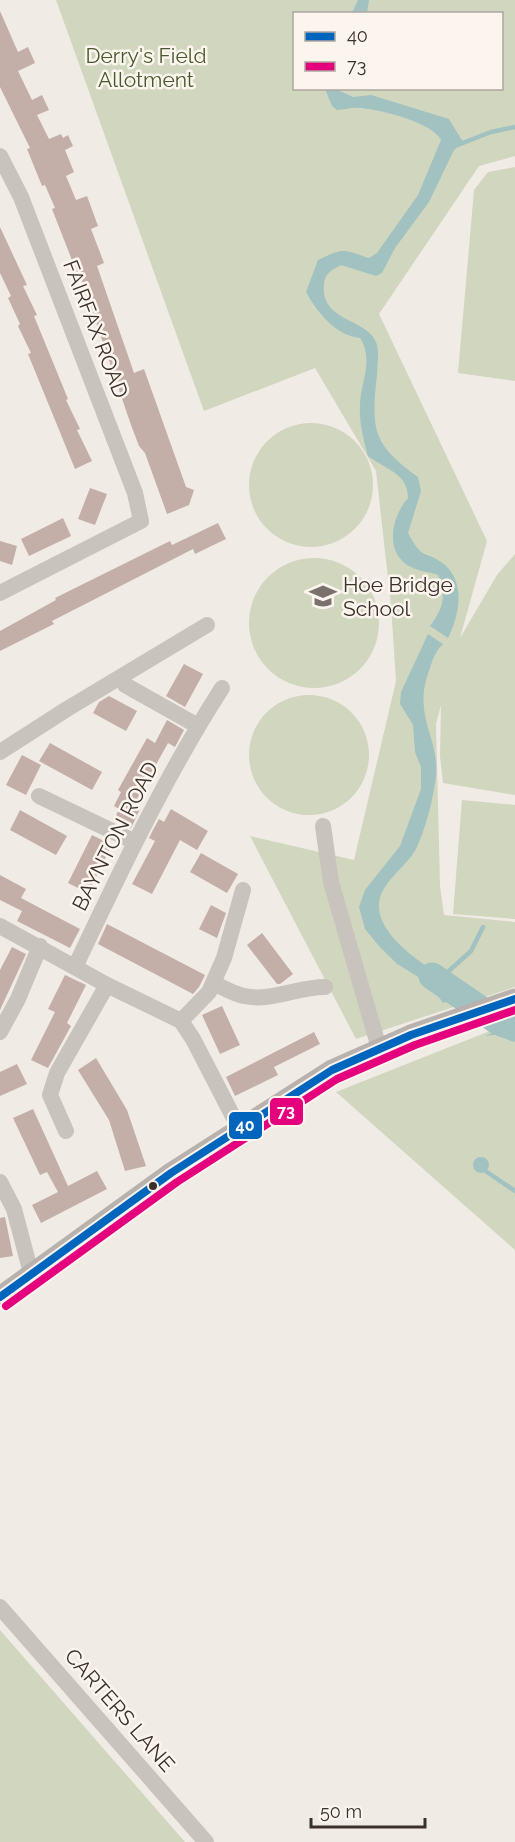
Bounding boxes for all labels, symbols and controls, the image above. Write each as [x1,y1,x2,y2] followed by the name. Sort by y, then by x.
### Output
[293,12,503,90] legend
[347,25,368,46] text: 40
[86,43,206,92] park label: Derry's Field Allotment
[347,55,366,76] text: 73
[58,256,134,402] street label: FAIRFAX ROAD
[343,572,453,621] place label: Hoe Bridge School
[308,581,338,611] school or university icon: Hoe Bridge School
[67,757,163,915] street label: BAYNTON ROAD
[269,1097,304,1126] line badge: 73
[277,1102,295,1121] text: 73
[228,1111,263,1140] line badge: 40
[236,1116,255,1135] text: 40
[147,1180,159,1192] unlabelled marker
[60,1643,180,1777] street label: CARTERS LANE
[311,1791,425,1829] scale bar
[320,1801,362,1822] text: 50 m

